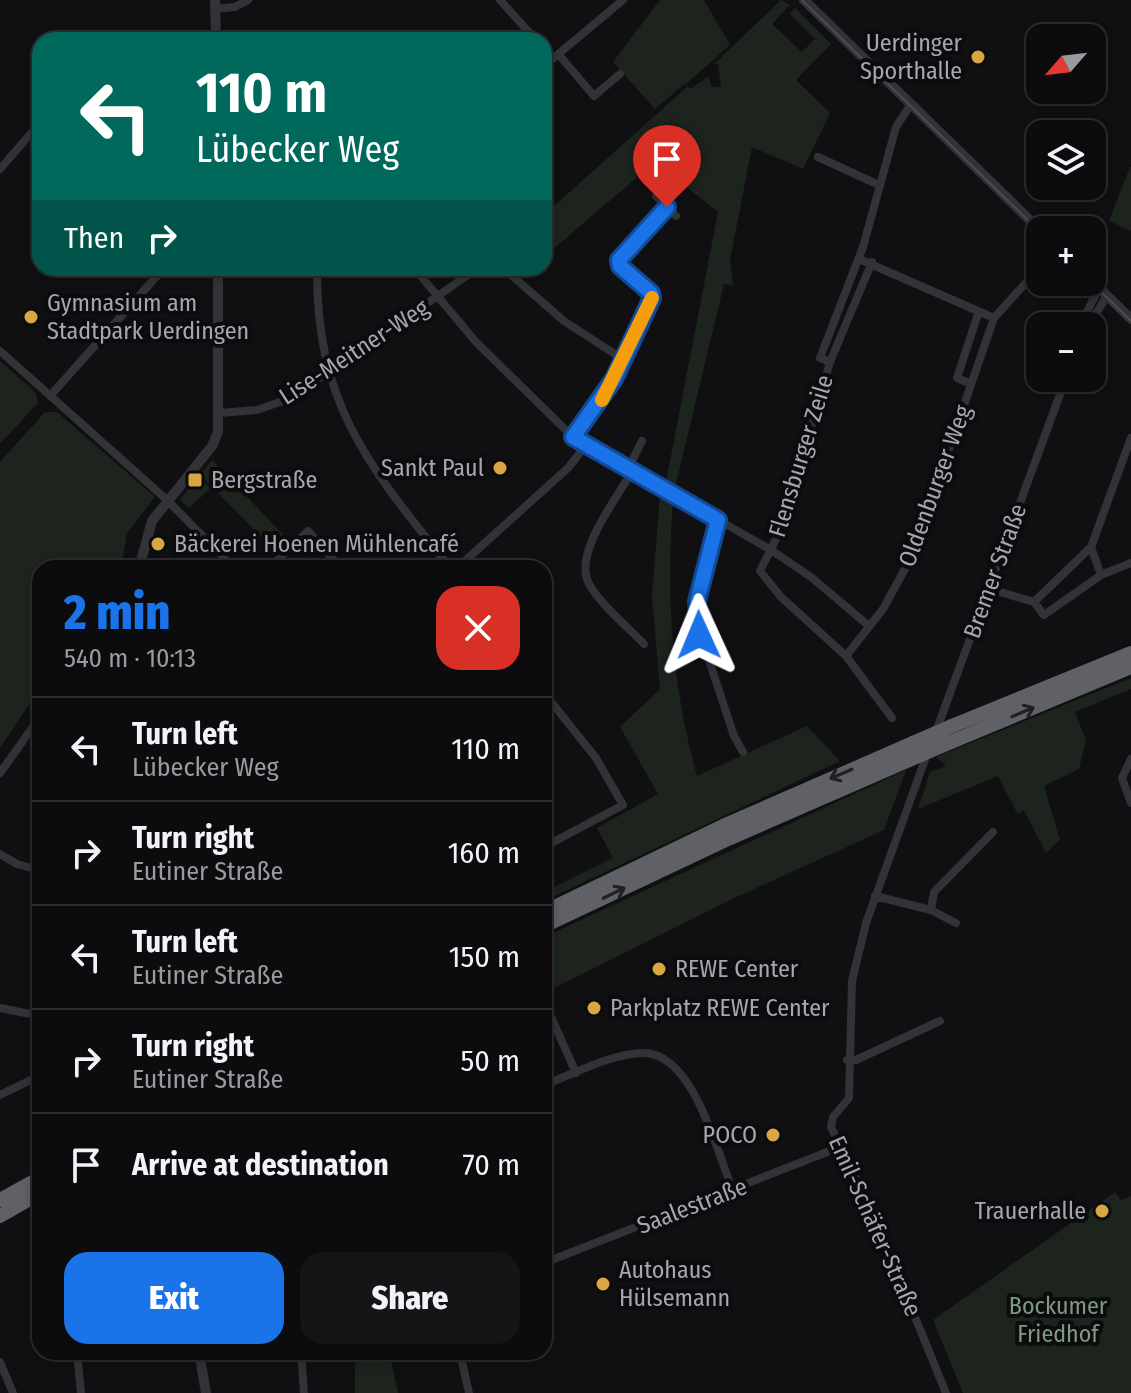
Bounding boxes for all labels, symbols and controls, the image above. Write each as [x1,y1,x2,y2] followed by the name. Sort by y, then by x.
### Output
[1026,24,1106,104] north arrow
[1026,24,1106,392] map controls
[860,29,963,85] place label: Uerdinger Sporthalle
[969,48,987,66] marker: Uerdinger Sporthalle
[196,60,327,127] text: 110 m
[64,64,168,168] icon: left
[1026,120,1106,200] button: layers
[633,125,701,207] pin
[196,128,399,172] text: Lübecker Weg
[645,137,689,181] icon: arrive
[140,216,184,260] icon: right
[1026,216,1106,296] button: +
[64,220,124,256] text: Then
[47,289,249,345] place label: Gymnasium am Stadtpark Uerdingen
[274,293,434,411] street label: Lise-Meitner-Weg
[22,308,40,326] marker: Gymnasium am Stadtpark Uerdingen
[1026,312,1106,392] button: −
[763,372,839,540] street label: Flensburger Zeile
[893,401,977,571] street label: Oldenburger Weg
[381,454,484,482] place label: Sankt Paul
[491,459,509,477] marker: Sankt Paul
[211,466,317,494] place label: Bergstraße
[186,471,204,489] marker: Bergstraße
[958,500,1032,642] street label: Bremer Straße
[174,530,459,558] place label: Bäckerei Hoenen Mühlencafé
[149,535,167,553] marker: Bäckerei Hoenen Mühlencafé
[64,584,170,642] text: 2 min
[436,586,520,670] button: close
[657,593,741,677] position arrow
[64,643,196,674] text: 540 m · 10:13
[1010,703,1035,718] one-way arrow
[132,716,238,752] text: Turn left
[64,727,108,771] icon: left
[451,731,520,767] text: 110 m
[132,752,279,783] text: Lübecker Weg
[829,767,854,782] one-way arrow
[132,820,254,856] text: Turn right
[64,831,108,875] icon: right
[448,835,520,871] text: 160 m
[132,856,283,887] text: Eutiner Straße
[602,885,626,900] one-way arrow
[132,924,238,960] text: Turn left
[64,935,108,979] icon: left
[449,939,520,975] text: 150 m
[675,955,799,983] place label: REWE Center
[132,960,283,991] text: Eutiner Straße
[650,960,668,978] marker: REWE Center
[610,994,830,1022] place label: Parkplatz REWE Center
[585,999,603,1017] marker: Parkplatz REWE Center
[132,1028,254,1064] text: Turn right
[64,1039,108,1083] icon: right
[460,1043,520,1079] text: 50 m
[132,1064,283,1095] text: Eutiner Straße
[703,1121,757,1149] place label: POCO
[764,1126,782,1144] marker: POCO
[823,1132,927,1320] street label: Emil-Schäfer-Straße
[64,1143,108,1187] icon: arrive
[132,1147,389,1183] text: Arrive at destination
[462,1147,520,1183] text: 70 m
[633,1172,751,1240] street label: Saalestraße
[975,1197,1086,1225] place label: Trauerhalle
[1093,1202,1111,1220] marker: Trauerhalle
[64,1252,284,1344] button: Exit
[300,1252,520,1344] button: Share
[619,1256,730,1312] place label: Autohaus Hülsemann
[594,1275,612,1293] marker: Autohaus Hülsemann
[1009,1292,1108,1348] park label: Bockumer Friedhof

